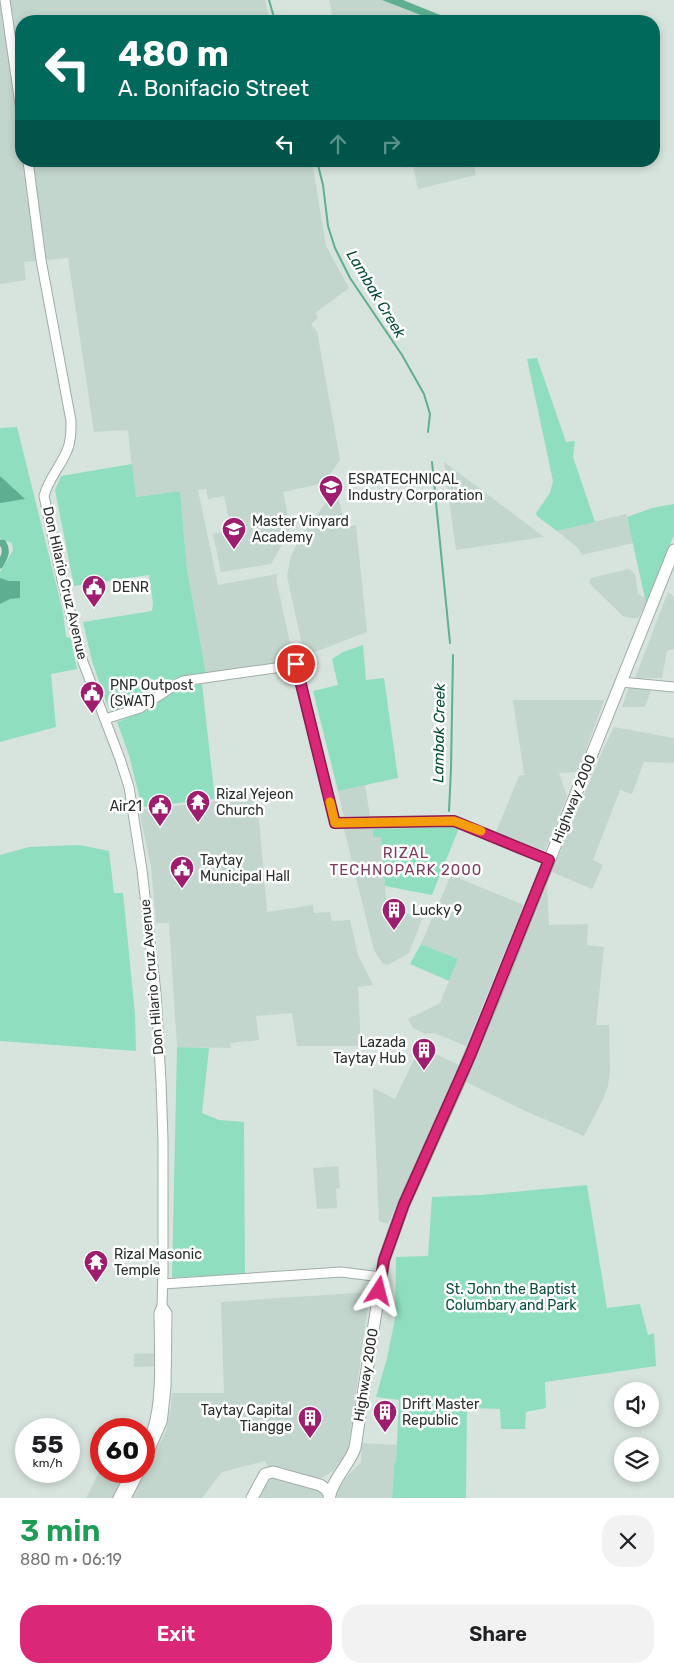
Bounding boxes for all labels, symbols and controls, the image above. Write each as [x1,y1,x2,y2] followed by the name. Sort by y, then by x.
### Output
[118,33,229,75] text: 480 m
[35,35,100,100] icon: left
[118,75,309,102] text: A. Bonifacio Street
[271,130,299,158] icon: left
[324,130,352,158] icon: ahead
[377,130,405,158] icon: right
[343,247,409,342] water label: Lambak Creek
[348,471,483,504] place label: ESRATECHNICAL Industry Corporation
[318,474,344,508] school or university icon: ESRATECHNICAL Industry Corporation
[39,505,91,661] street label: Don Hilario Cruz Avenue
[252,513,349,546] place label: Master Vinyard Academy
[221,516,247,550] school or university icon: Master Vinyard Academy
[81,574,107,608] public building icon: DENR
[112,579,149,596] place label: DENR
[275,643,317,685] pin
[282,650,310,678] icon: arrive
[110,677,194,710] place label: PNP Outpost (SWAT)
[79,680,105,714] public building icon: PNP Outpost (SWAT)
[429,683,449,783] water label: Lambak Creek
[548,752,600,846] street label: Highway 2000
[216,786,293,819] place label: Rizal Yejeon Church
[185,789,211,823] temple icon: Rizal Yejeon Church
[147,793,173,827] public building icon: Air21
[110,798,142,815] place label: Air21
[330,844,482,879] district label: RIZAL TECHNOPARK 2000
[200,852,290,885] place label: Taytay Municipal Hall
[169,855,195,889] public building icon: Taytay Municipal Hall
[381,897,407,931] building icon: Lucky 9
[137,898,167,1056] street label: Don Hilario Cruz Avenue
[412,902,462,919] place label: Lucky 9
[333,1034,406,1067] place label: Lazada Taytay Hub
[411,1037,437,1071] building icon: Lazada Taytay Hub
[114,1246,202,1279] place label: Rizal Masonic Temple
[83,1249,109,1283] temple icon: Rizal Masonic Temple
[352,1264,404,1316] position arrow
[446,1281,577,1314] park label: St. John the Baptist Columbary and Park
[350,1327,382,1423] street label: Highway 2000
[614,1382,659,1482] map controls
[614,1382,659,1427] button: sound
[402,1396,480,1429] place label: Drift Master Republic
[372,1399,398,1433] building icon: Drift Master Republic
[201,1402,292,1435] place label: Taytay Capital Tiangge
[297,1405,323,1439] building icon: Taytay Capital Tiangge
[90,1418,155,1483] speed limit sign: 60
[31,1430,64,1459] text: 55
[614,1437,659,1482] button: layers
[33,1456,62,1470] text: km/h
[20,1513,100,1549] text: 3 min
[602,1515,654,1567] button: close
[20,1550,122,1569] text: 880 m · 06:19
[20,1605,332,1663] button: Exit
[342,1605,654,1663] button: Share

